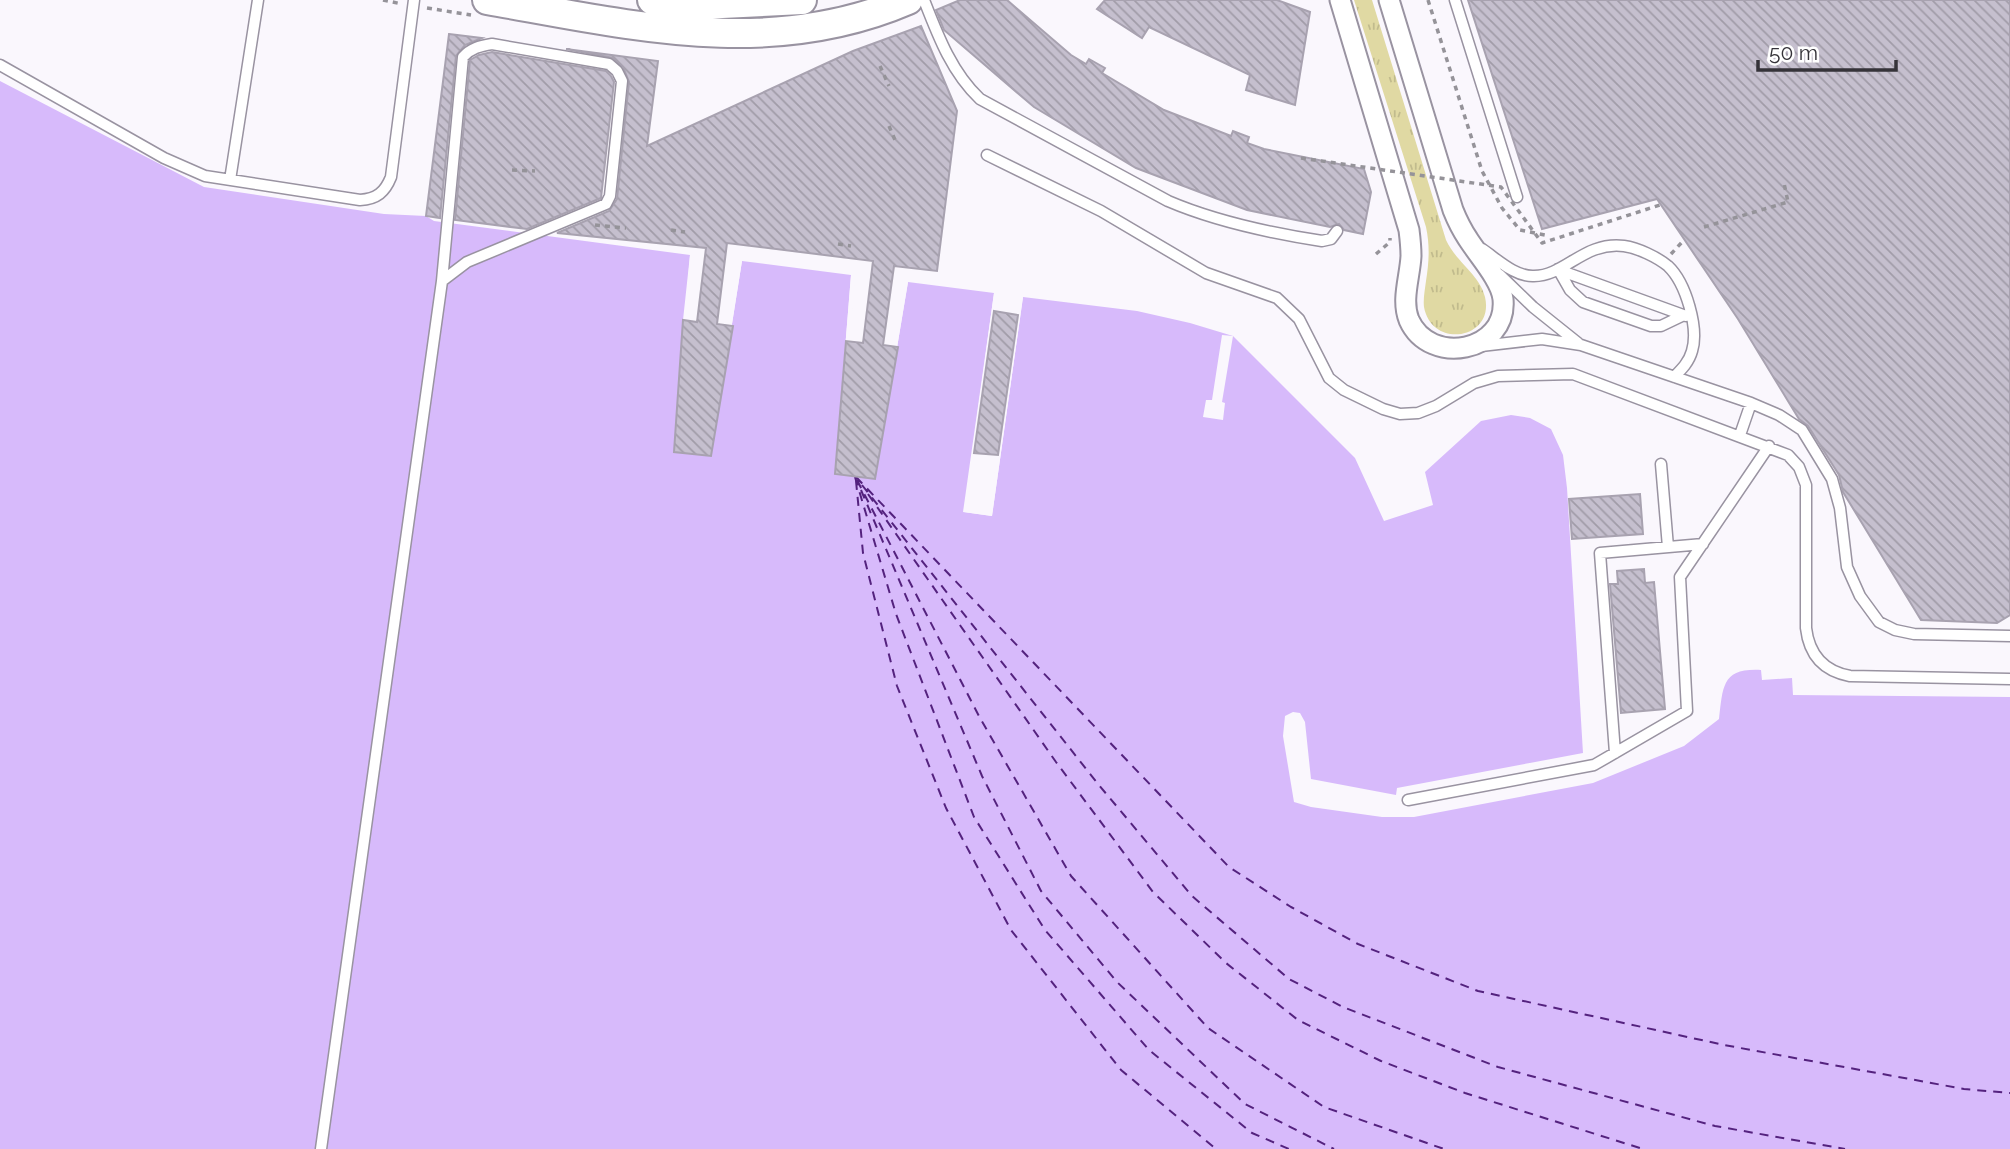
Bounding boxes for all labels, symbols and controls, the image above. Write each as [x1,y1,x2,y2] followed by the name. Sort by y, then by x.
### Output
[1758,28,1896,72] scale bar
[1769,40,1818,65] text: 50 m

